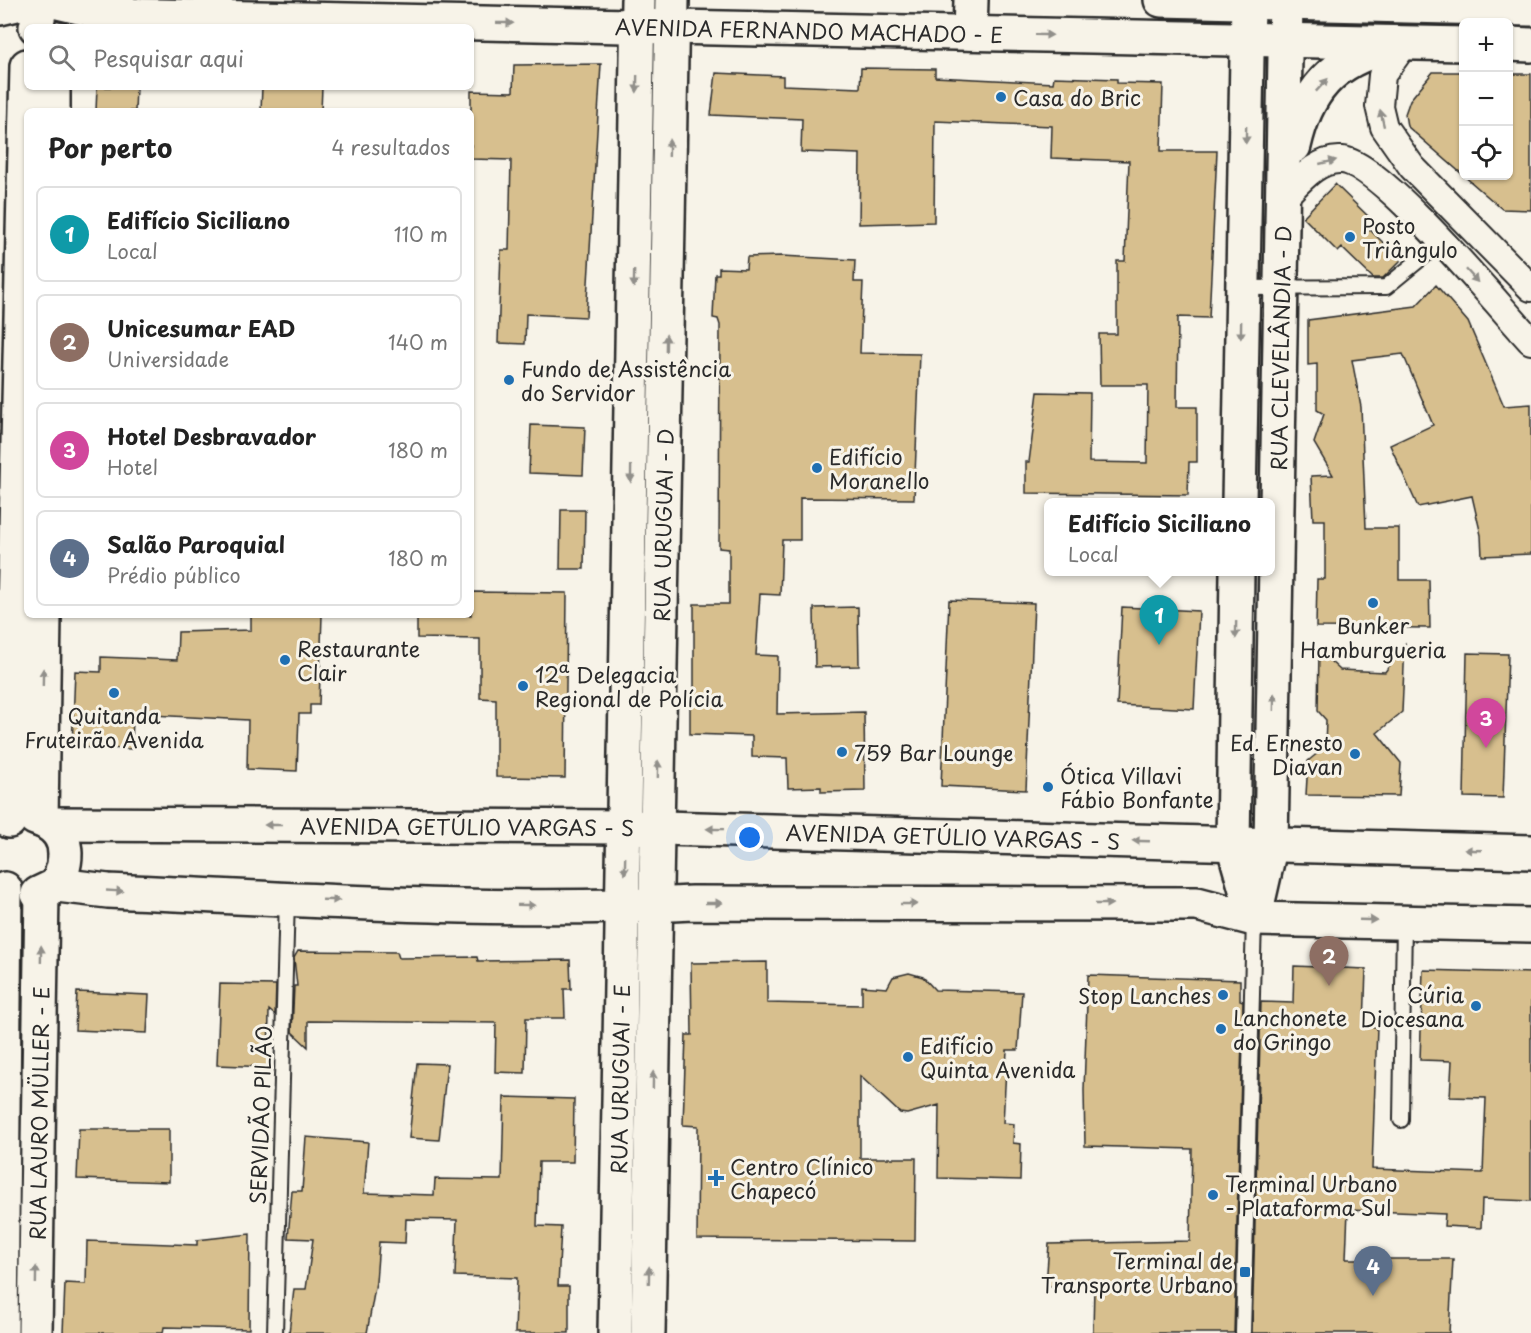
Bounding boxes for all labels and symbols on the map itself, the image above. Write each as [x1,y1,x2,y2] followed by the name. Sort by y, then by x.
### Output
[615,10,1003,50] street label: AVENIDA FERNANDO MACHADO - E
[496,18,515,28] one-way arrow
[1035,30,1054,39] one-way arrow
[632,75,642,94] one-way arrow
[1315,77,1329,92] one-way arrow
[1013,81,1141,113] place label: Casa do Bric
[994,90,1008,104] marker: Casa do Bric
[1377,109,1387,127] one-way arrow
[1241,125,1250,144] one-way arrow
[664,139,674,158] one-way arrow
[1319,157,1337,167] one-way arrow
[1362,209,1458,265] place label: Posto Triângulo
[1262,225,1298,471] street label: RUA CLEVELÂNDIA - D
[1343,230,1357,244] marker: Posto Triângulo
[1465,269,1479,284] one-way arrow
[629,270,639,289] one-way arrow
[1237,320,1246,339] one-way arrow
[661,333,671,352] one-way arrow
[521,352,731,408] place label: Fundo de Assistência do Servidor
[502,373,516,387] marker: Fundo de Assistência do Servidor
[645,428,680,622] street label: RUA URUGUAI - D
[829,440,930,496] place label: Edifício Moranello
[810,461,824,475] marker: Edifício Moranello
[626,465,635,484] one-way arrow
[1140,596,1178,645] pin: 1
[1366,596,1380,610] marker: Bunker Hamburgueria
[1300,609,1447,665] place label: Bunker Hamburgueria
[1232,620,1241,639] one-way arrow
[297,632,420,688] place label: Restaurante Clair
[278,653,292,667] marker: Restaurante Clair
[535,658,723,714] place label: 12ª Delegacia Regional de Polícia
[38,668,48,687] one-way arrow
[516,679,530,693] marker: 12ª Delegacia Regional de Polícia
[107,686,121,700] marker: Quitanda Fruteirão Avenida
[1269,692,1279,711] one-way arrow
[1466,698,1506,748] pin: 3
[24,699,204,755] place label: Quitanda Fruteirão Avenida
[1230,726,1343,782] place label: Ed. Ernesto Diavan
[854,736,1014,768] place label: 759 Bar Lounge
[835,745,849,759] marker: 759 Bar Lounge
[1348,747,1362,761] marker: Ed. Ernesto Diavan
[654,759,663,778] one-way arrow
[1060,759,1214,815] place label: Ótica Villavi Fábio Bonfante
[1041,780,1055,794] marker: Ótica Villavi Fábio Bonfante
[300,809,635,843] street label: AVENIDA GETÚLIO VARGAS - S
[785,815,1120,857] street label: AVENIDA GETÚLIO VARGAS - S
[264,820,283,830] one-way arrow
[735,823,764,852] your location
[706,824,725,834] one-way arrow
[1131,836,1150,845] one-way arrow
[1463,846,1482,855] one-way arrow
[620,857,630,876] one-way arrow
[105,886,124,895] one-way arrow
[321,896,340,905] one-way arrow
[705,898,724,908] one-way arrow
[900,899,919,909] one-way arrow
[1095,899,1114,909] one-way arrow
[516,900,535,910] one-way arrow
[1359,915,1378,925] one-way arrow
[1310,936,1348,986] pin: 2
[36,944,46,963] one-way arrow
[1361,978,1465,1034] place label: Cúria Diocesana
[1078,979,1211,1011] place label: Stop Lanches
[602,984,637,1174] street label: RUA URUGUAI - E
[20,986,57,1240] street label: RUA LAURO MÜLLER - E
[1216,988,1230,1002] marker: Stop Lanches
[1469,999,1483,1013] marker: Cúria Diocesana
[1233,1001,1347,1057] place label: Lanchonete do Gringo
[1214,1022,1228,1036] marker: Lanchonete do Gringo
[241,1025,279,1205] street label: SERVIDÃO PILÃO
[920,1029,1075,1085] place label: Edifício Quinta Avenida
[901,1050,915,1064] marker: Edifício Quinta Avenida
[648,1070,658,1089] one-way arrow
[730,1150,873,1206] place label: Centro Clínico Chapecó
[1225,1167,1397,1223] place label: Terminal Urbano - Plataforma Sul
[707,1169,725,1187] marker: Centro Clínico Chapecó
[1206,1188,1220,1202] marker: Terminal Urbano - Plataforma Sul
[1041,1244,1233,1300] place label: Terminal de Transporte Urbano
[1354,1246,1392,1296] pin: 4
[31,1265,41,1284] one-way arrow
[645,1265,654,1284] one-way arrow
[1238,1265,1252,1279] marker: Terminal de Transporte Urbano

